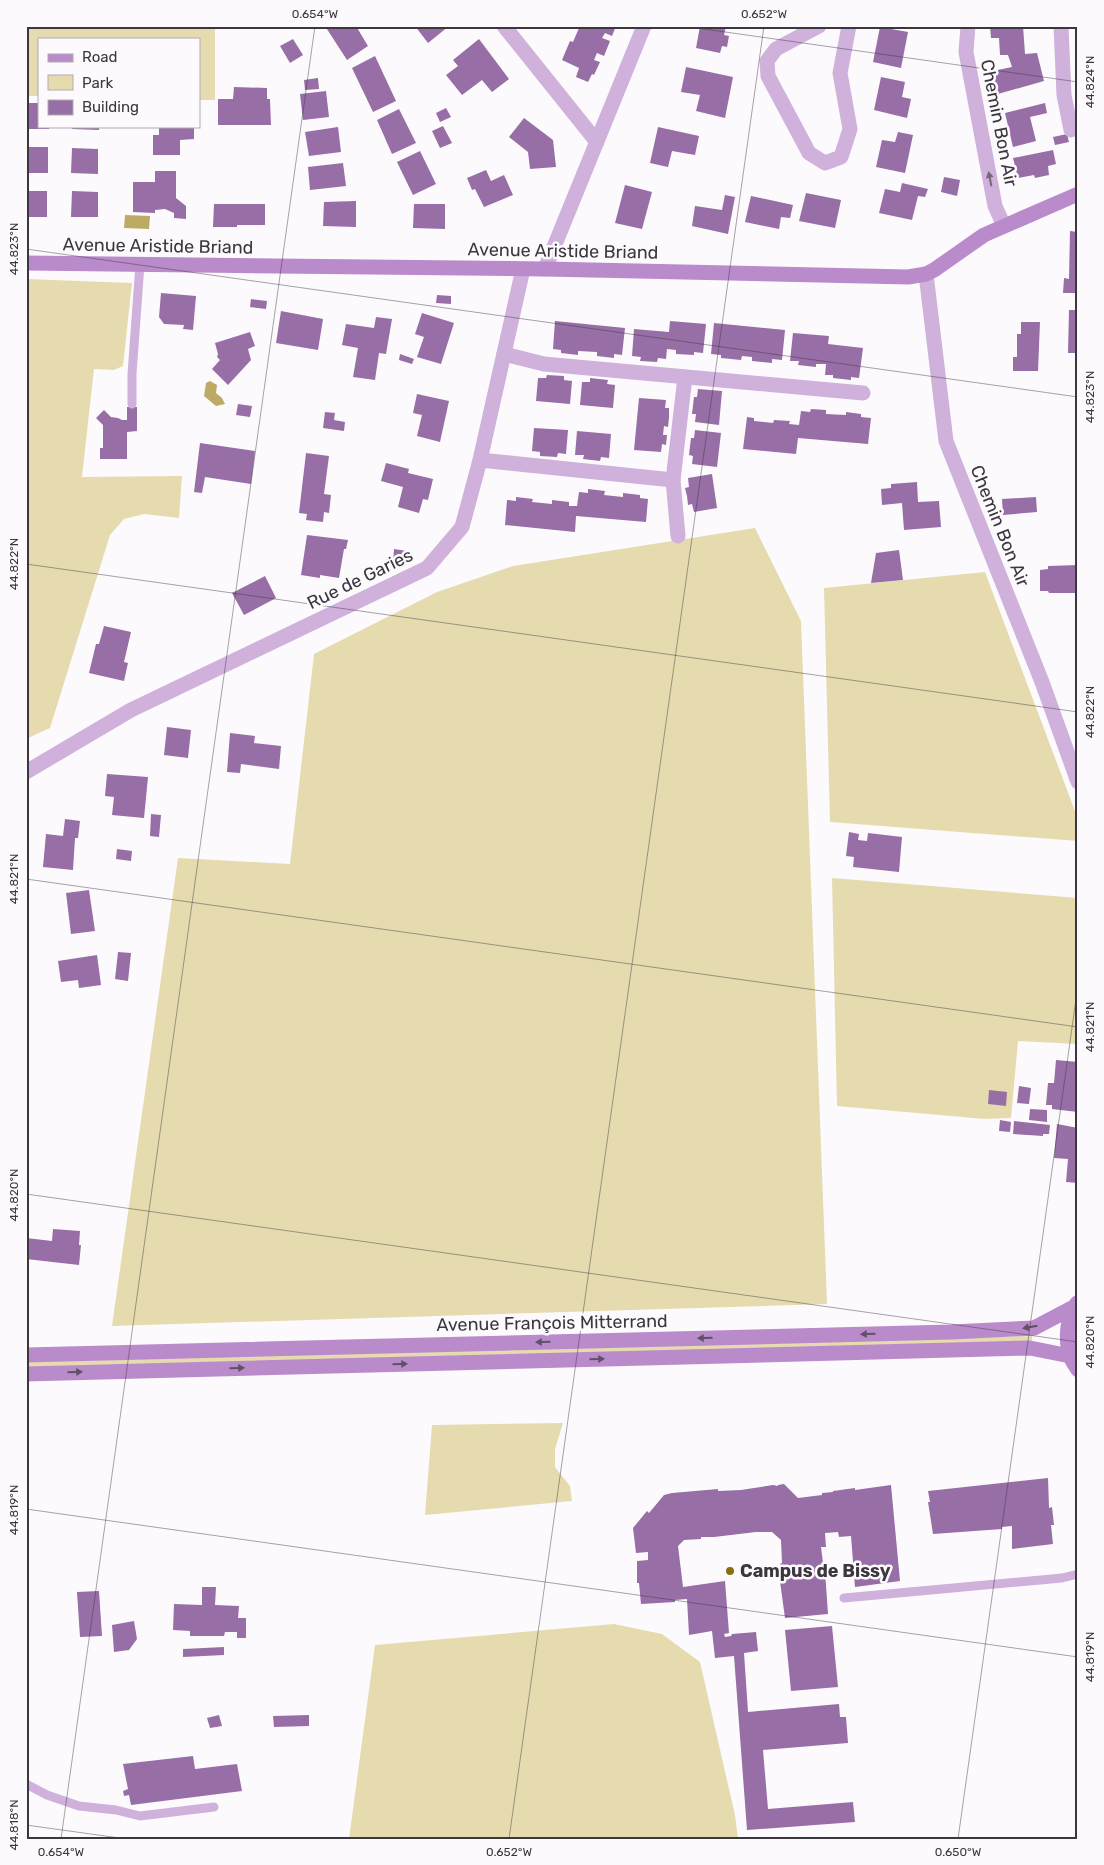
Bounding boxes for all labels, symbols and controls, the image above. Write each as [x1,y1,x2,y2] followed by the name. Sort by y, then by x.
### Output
[292,7,339,21] text: 0.654°W
[741,7,787,21] text: 0.652°W
[38,38,200,128] legend
[82,48,118,66] text: Road
[1083,56,1097,108] text: 44.824°N
[976,58,1022,189] street label: Chemin Bon Air
[82,74,113,92] text: Park
[82,98,139,116] text: Building
[986,171,994,187] one-way arrow
[7,223,21,275] text: 44.823°N
[62,233,254,259] street label: Avenue Aristide Briand
[467,238,659,264] street label: Avenue Aristide Briand
[1083,371,1097,423] text: 44.823°N
[966,462,1034,590] street label: Chemin Bon Air
[7,538,21,590] text: 44.822°N
[304,544,416,614] street label: Rue de Garies
[1083,686,1097,738] text: 44.822°N
[7,854,21,904] text: 44.821°N
[1083,1002,1097,1052] text: 44.821°N
[7,1169,21,1221] text: 44.820°N
[436,1310,668,1336] street label: Avenue François Mitterrand
[1083,1316,1097,1368] text: 44.820°N
[1022,1324,1038,1332] one-way arrow
[860,1330,876,1338] one-way arrow
[697,1334,713,1342] one-way arrow
[535,1338,551,1346] one-way arrow
[590,1355,606,1363] one-way arrow
[392,1360,408,1368] one-way arrow
[230,1364,246,1372] one-way arrow
[67,1368,83,1376] one-way arrow
[7,1485,21,1535] text: 44.819°N
[740,1560,891,1582] place label: Campus de Bissy
[724,1565,736,1577] marker: Campus de Bissy
[1083,1632,1097,1682] text: 44.819°N
[7,1799,21,1851] text: 44.818°N
[38,1845,85,1859] text: 0.654°W
[486,1845,532,1859] text: 0.652°W
[935,1845,982,1859] text: 0.650°W

